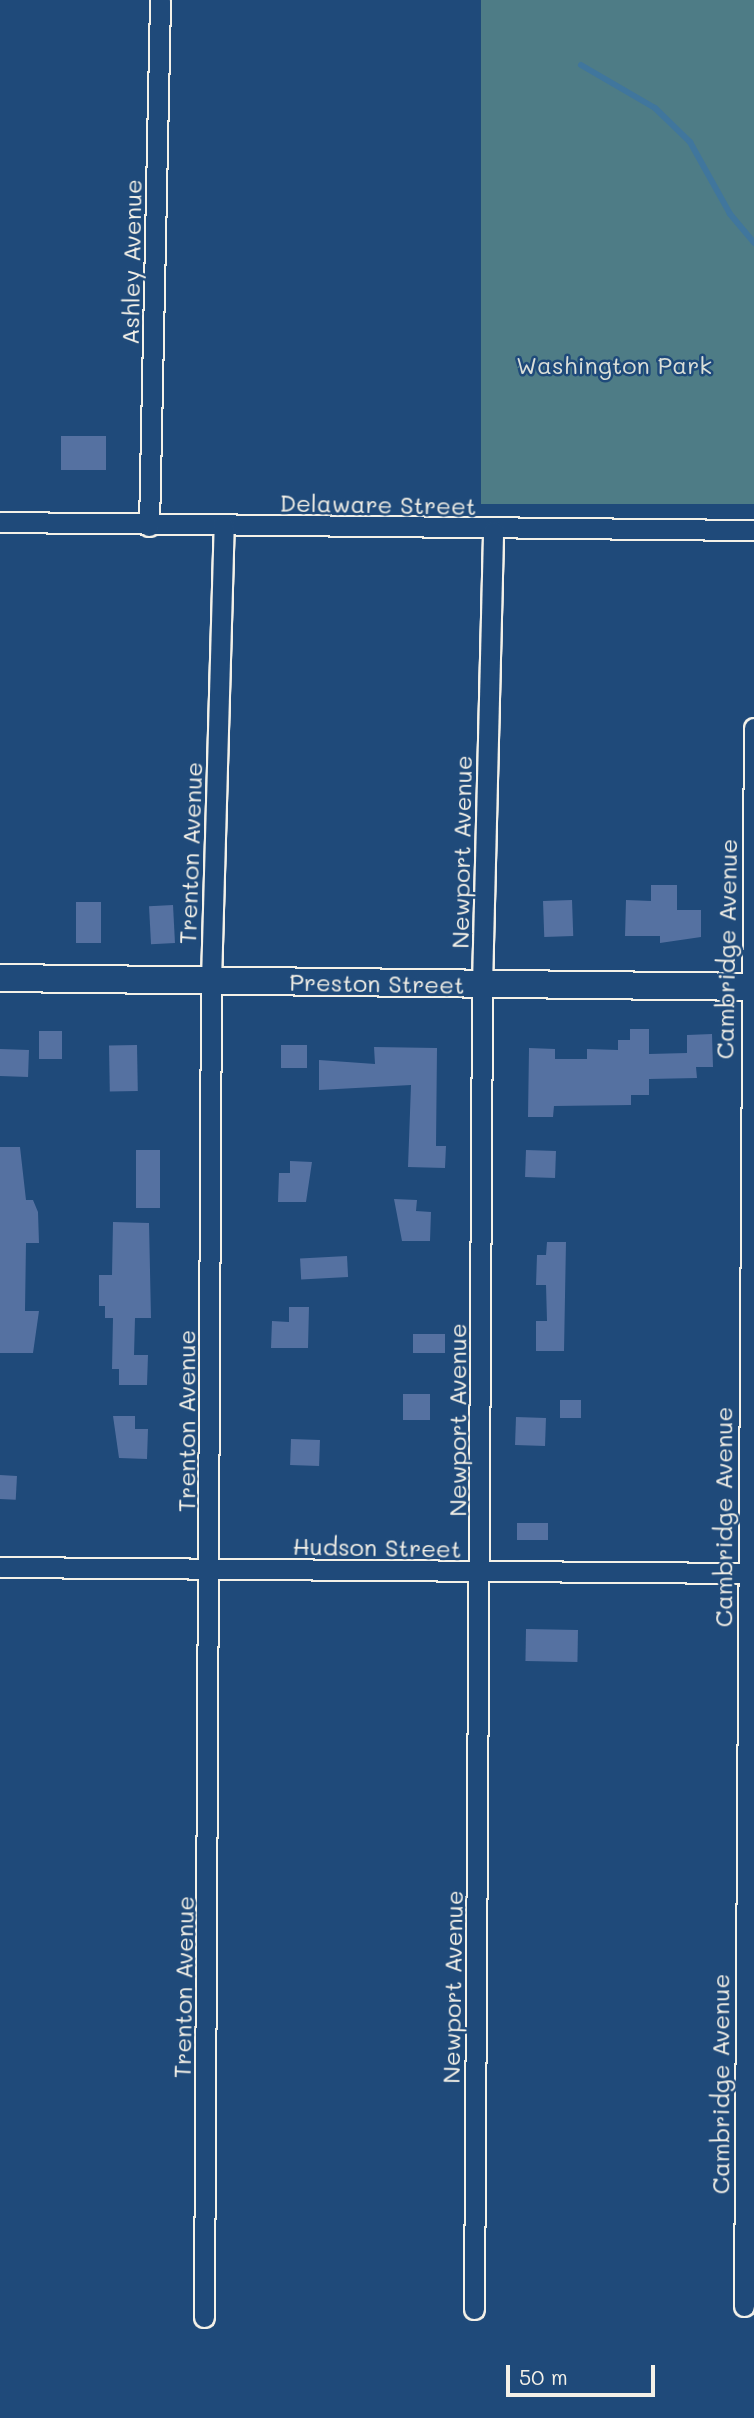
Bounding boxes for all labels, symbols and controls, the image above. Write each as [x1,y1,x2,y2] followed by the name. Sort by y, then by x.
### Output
[115,179,147,345] street label: Ashley Avenue
[516,351,712,379] park label: Washington Park
[279,488,477,520] street label: Delaware Street
[445,755,477,949] street label: Newport Avenue
[172,761,208,945] street label: Trenton Avenue
[710,838,742,1060] street label: Cambridge Avenue
[289,967,465,999] street label: Preston Street
[443,1323,471,1517] street label: Newport Avenue
[172,1330,200,1512] street label: Trenton Avenue
[709,1407,737,1627] street label: Cambridge Avenue
[292,1531,462,1563] street label: Hudson Street
[436,1890,468,2084] street label: Newport Avenue
[167,1896,199,2078] street label: Trenton Avenue
[706,1974,734,2194] street label: Cambridge Avenue
[509,2352,658,2396] scale bar
[519,2363,568,2390] text: 50 m

